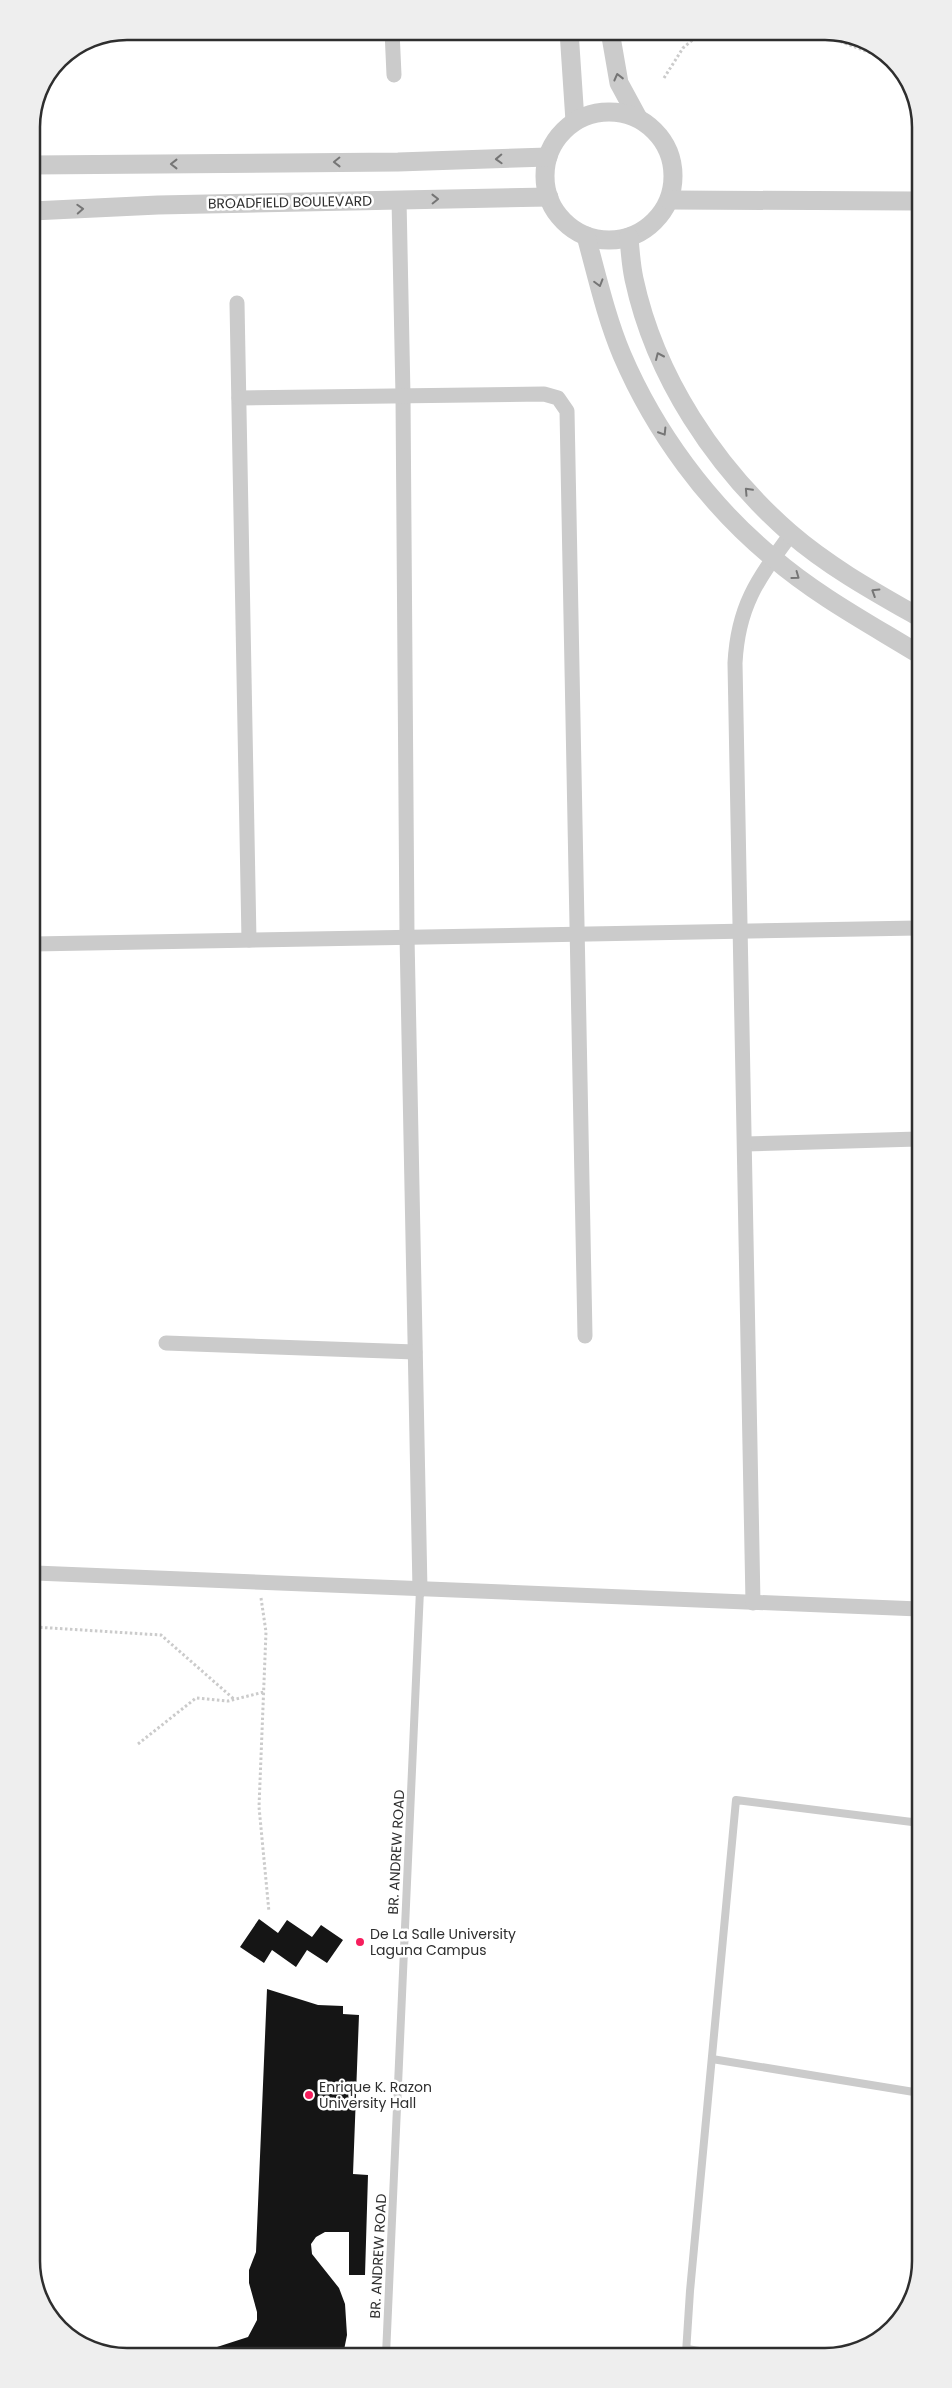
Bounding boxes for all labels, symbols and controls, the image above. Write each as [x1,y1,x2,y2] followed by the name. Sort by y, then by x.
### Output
[613,72,624,81] one-way arrow
[495,153,503,164] one-way arrow
[333,157,340,167] one-way arrow
[170,159,178,169] one-way arrow
[208,191,372,213] street label: BROADFIELD BOULEVARD
[432,194,439,204] one-way arrow
[77,204,85,214] one-way arrow
[594,279,604,287] one-way arrow
[654,352,665,361] one-way arrow
[657,426,667,435] one-way arrow
[745,488,754,497] one-way arrow
[791,570,800,579] one-way arrow
[871,588,880,598] one-way arrow
[383,1789,409,1915] street label: BR. ANDREW ROAD
[370,1924,516,1960] place label: De La Salle University Laguna Campus
[354,1936,366,1948] marker: De La Salle University Laguna Campus
[319,2077,432,2113] place label: Enrique K. Razon University Hall
[303,2089,315,2101] marker: Enrique K. Razon University Hall
[365,2193,391,2319] street label: BR. ANDREW ROAD

